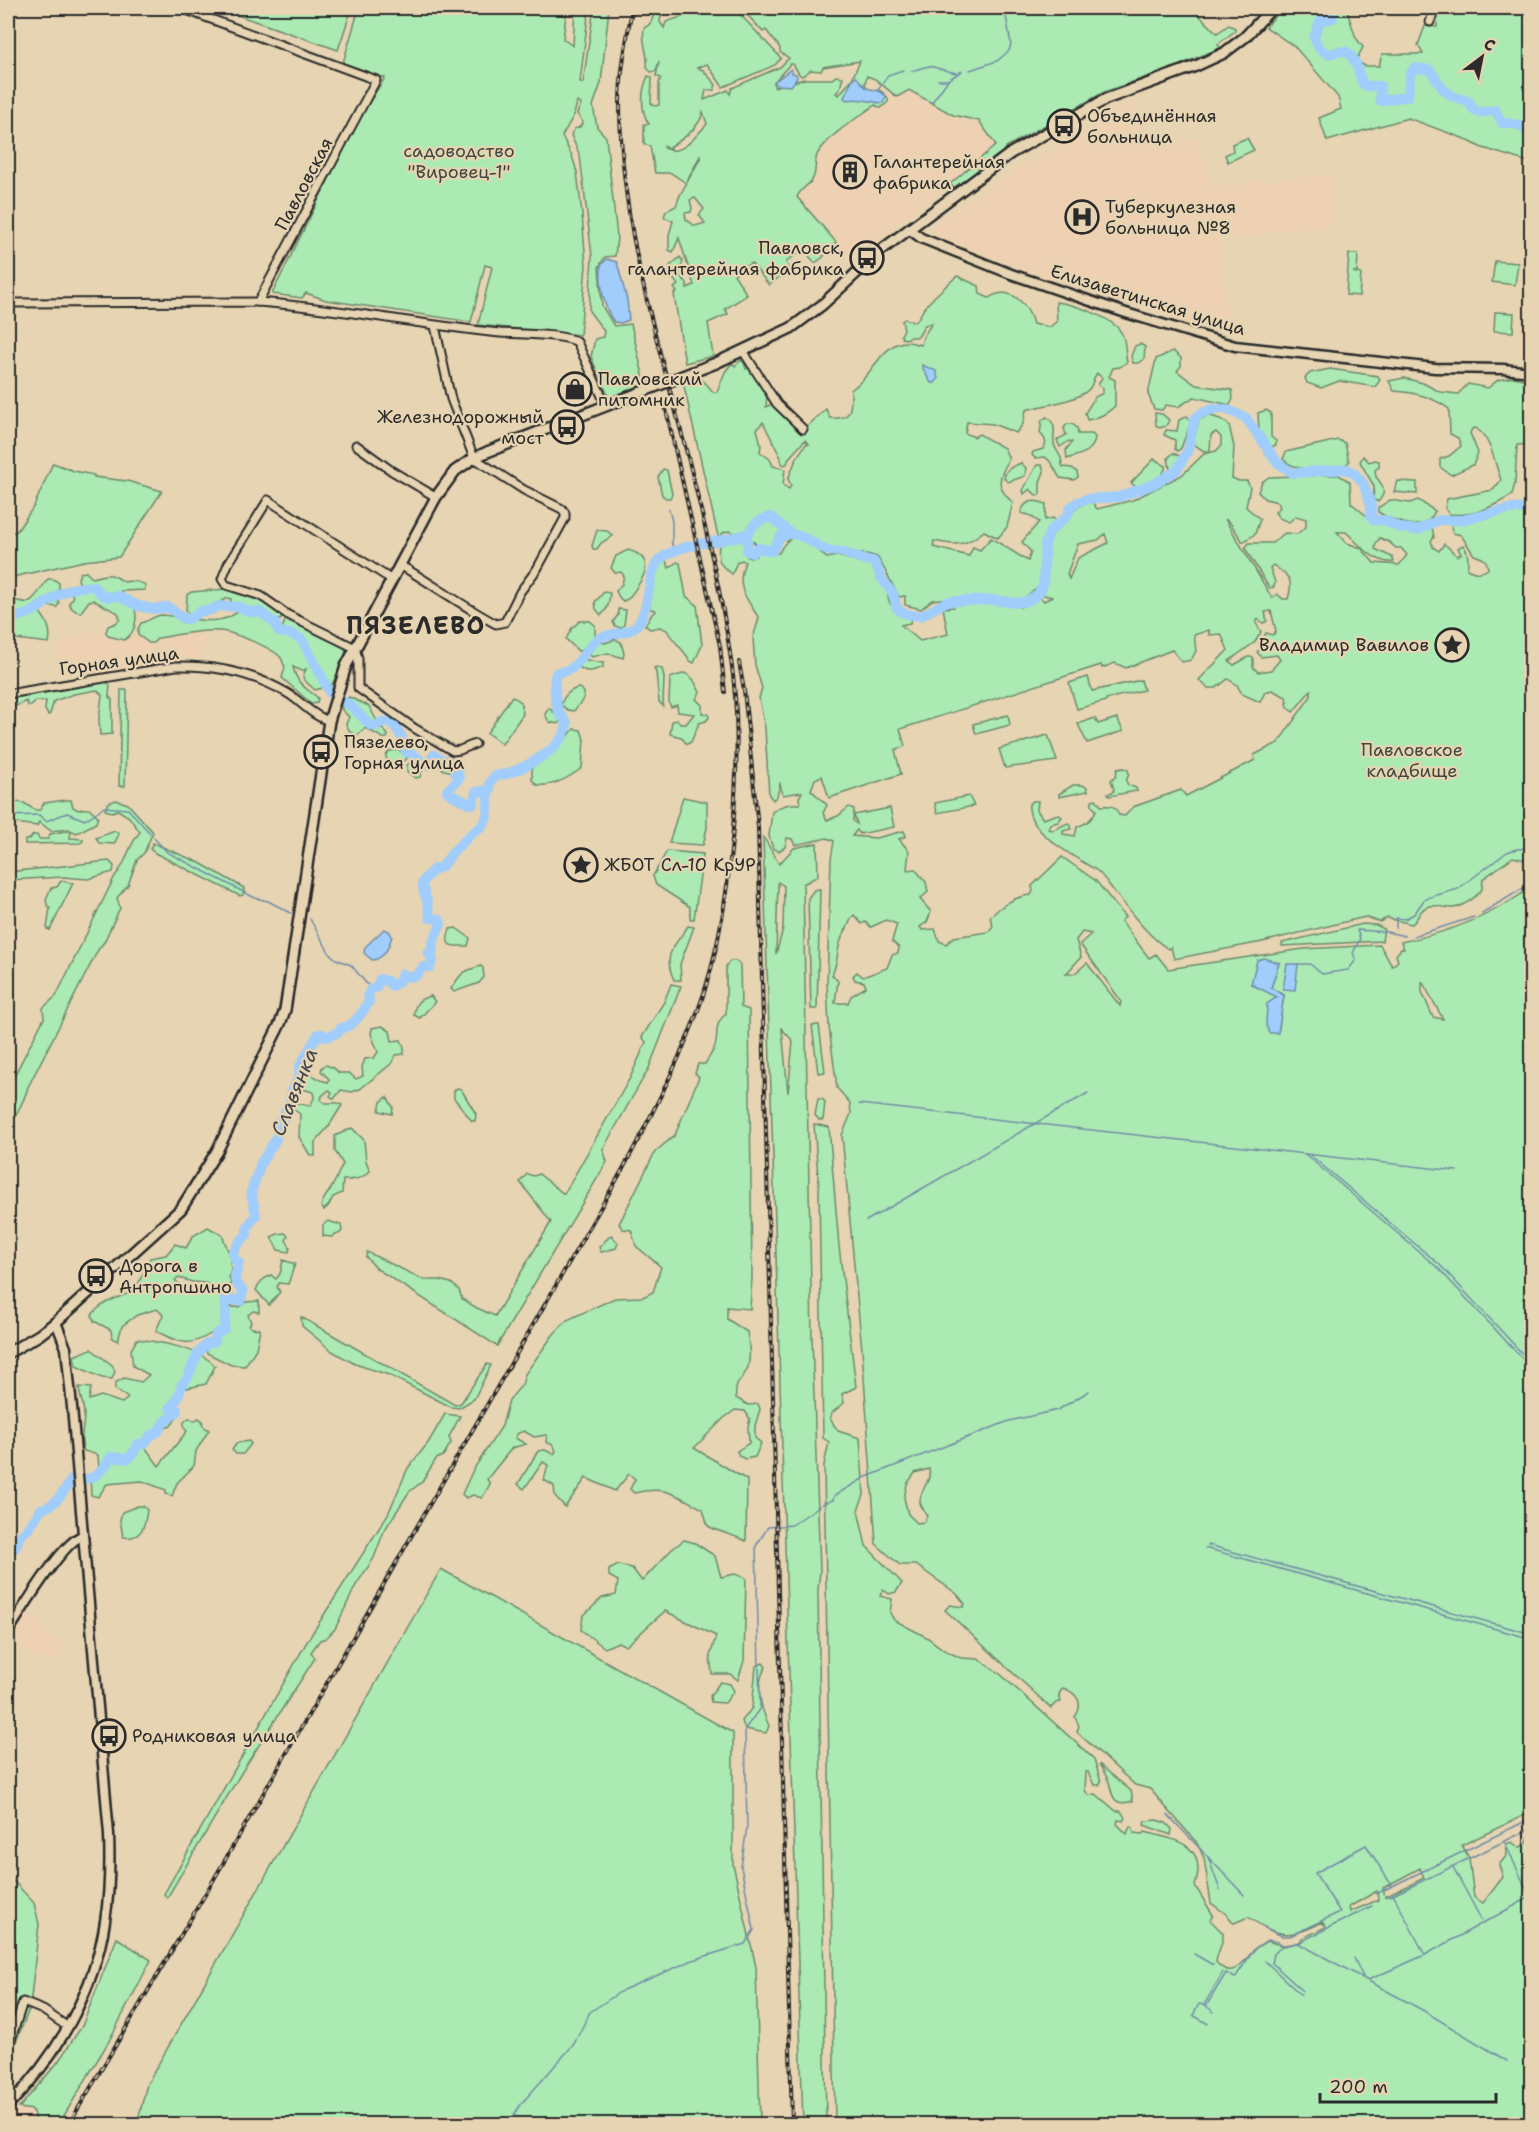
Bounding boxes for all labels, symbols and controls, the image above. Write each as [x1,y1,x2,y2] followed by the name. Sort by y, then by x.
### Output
[1452,27,1512,87] north arrow
[1480,33,1500,56] text: С
[1087,104,1217,149] place label: Объединённая больница
[1046,108,1082,144] bus stop icon: Объединённая больница
[269,133,339,235] street label: Павловская
[403,139,515,184] park label: садоводство "Вировец-1"
[873,150,1005,195] place label: Галантерейная фабрика
[832,154,868,190] building icon: Галантерейная фабрика
[1105,195,1236,240] place label: Туберкулезная больница №8
[1064,199,1100,235] hospital icon: Туберкулезная больница №8
[627,236,844,281] place label: Павловск, галантерейная фабрика
[849,240,885,276] bus stop icon: Павловск, галантерейная фабрика
[1047,259,1249,341] street label: Елизаветинская улица
[598,367,703,412] place label: Павловский питомник
[557,371,593,407] shop icon: Павловский питомник
[377,405,545,450] place label: Железнодорожный мост
[549,409,585,445] bus stop icon: Железнодорожный мост
[346,610,486,642] district label: ПЯЗЕЛЕВО
[1434,627,1470,663] place icon: Владимир Вавилов
[1259,633,1429,657] place label: Владимир Вавилов
[58,641,180,681] street label: Горная улица
[344,730,464,775] place label: Пязелево, Горная улица
[303,734,339,770] bus stop icon: Пязелево, Горная улица
[1361,738,1463,783] park label: Павловское кладбище
[563,847,599,883] place icon: ЖБОТ Сл-10 КрУР
[604,853,756,877] place label: ЖБОТ Сл-10 КрУР
[265,1044,323,1140] water label: Славянка
[119,1254,232,1299] place label: Дорога в Антропшино
[78,1258,114,1294] bus stop icon: Дорога в Антропшино
[91,1718,127,1754] bus stop icon: Родниковая улица
[132,1724,297,1748] place label: Родниковая улица
[1320,2066,1496,2104] scale bar
[1329,2075,1388,2099] text: 200 m

